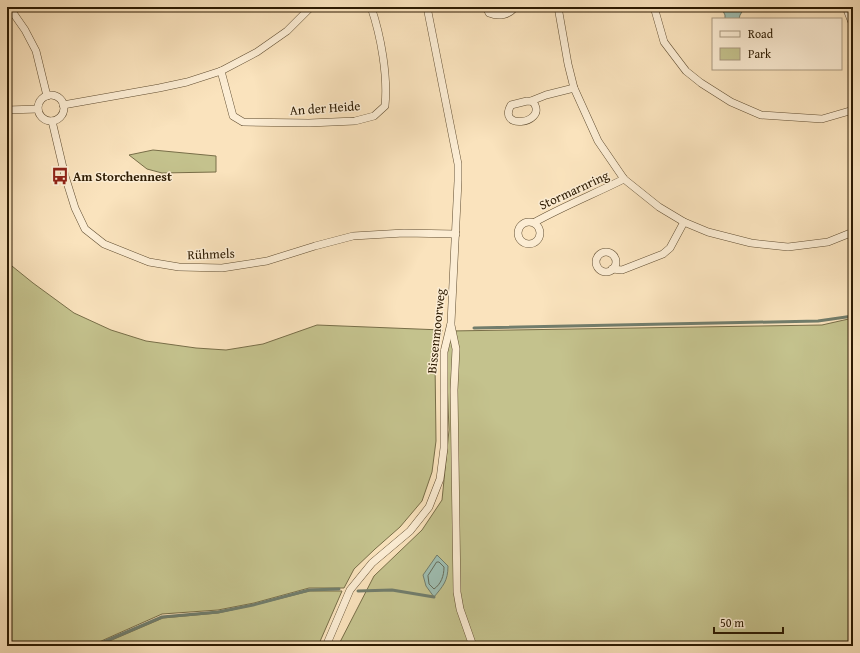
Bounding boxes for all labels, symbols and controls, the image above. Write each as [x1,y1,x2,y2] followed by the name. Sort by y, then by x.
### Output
[712,18,842,70] legend
[748,25,774,42] text: Road
[748,45,772,62] text: Park
[289,96,361,120] street label: An der Heide
[536,165,613,214] street label: Stormarnring
[50,166,70,186] bus stop icon: Am Storchennest
[73,167,172,186] place label: Am Storchennest
[187,244,235,264] street label: Rühmels
[422,287,450,375] street label: Bissenmoorweg
[714,609,783,635] scale bar
[720,614,744,631] text: 50 m

